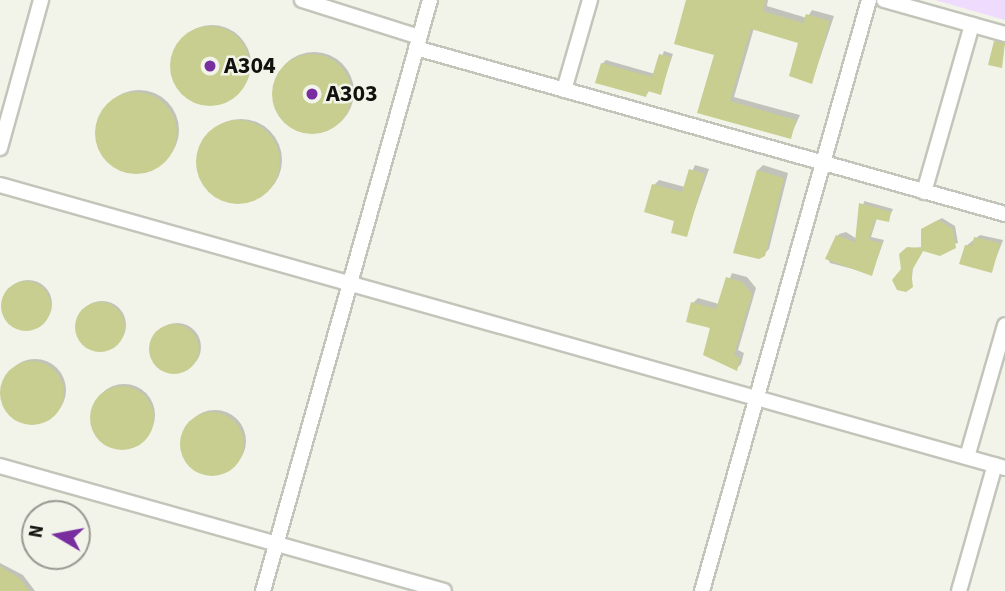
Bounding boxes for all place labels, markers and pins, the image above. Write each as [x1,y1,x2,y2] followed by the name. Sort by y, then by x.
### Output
[224,52,276,80] place label: A304
[202,58,218,74] marker: A304
[326,80,378,108] place label: A303
[304,86,320,102] marker: A303

